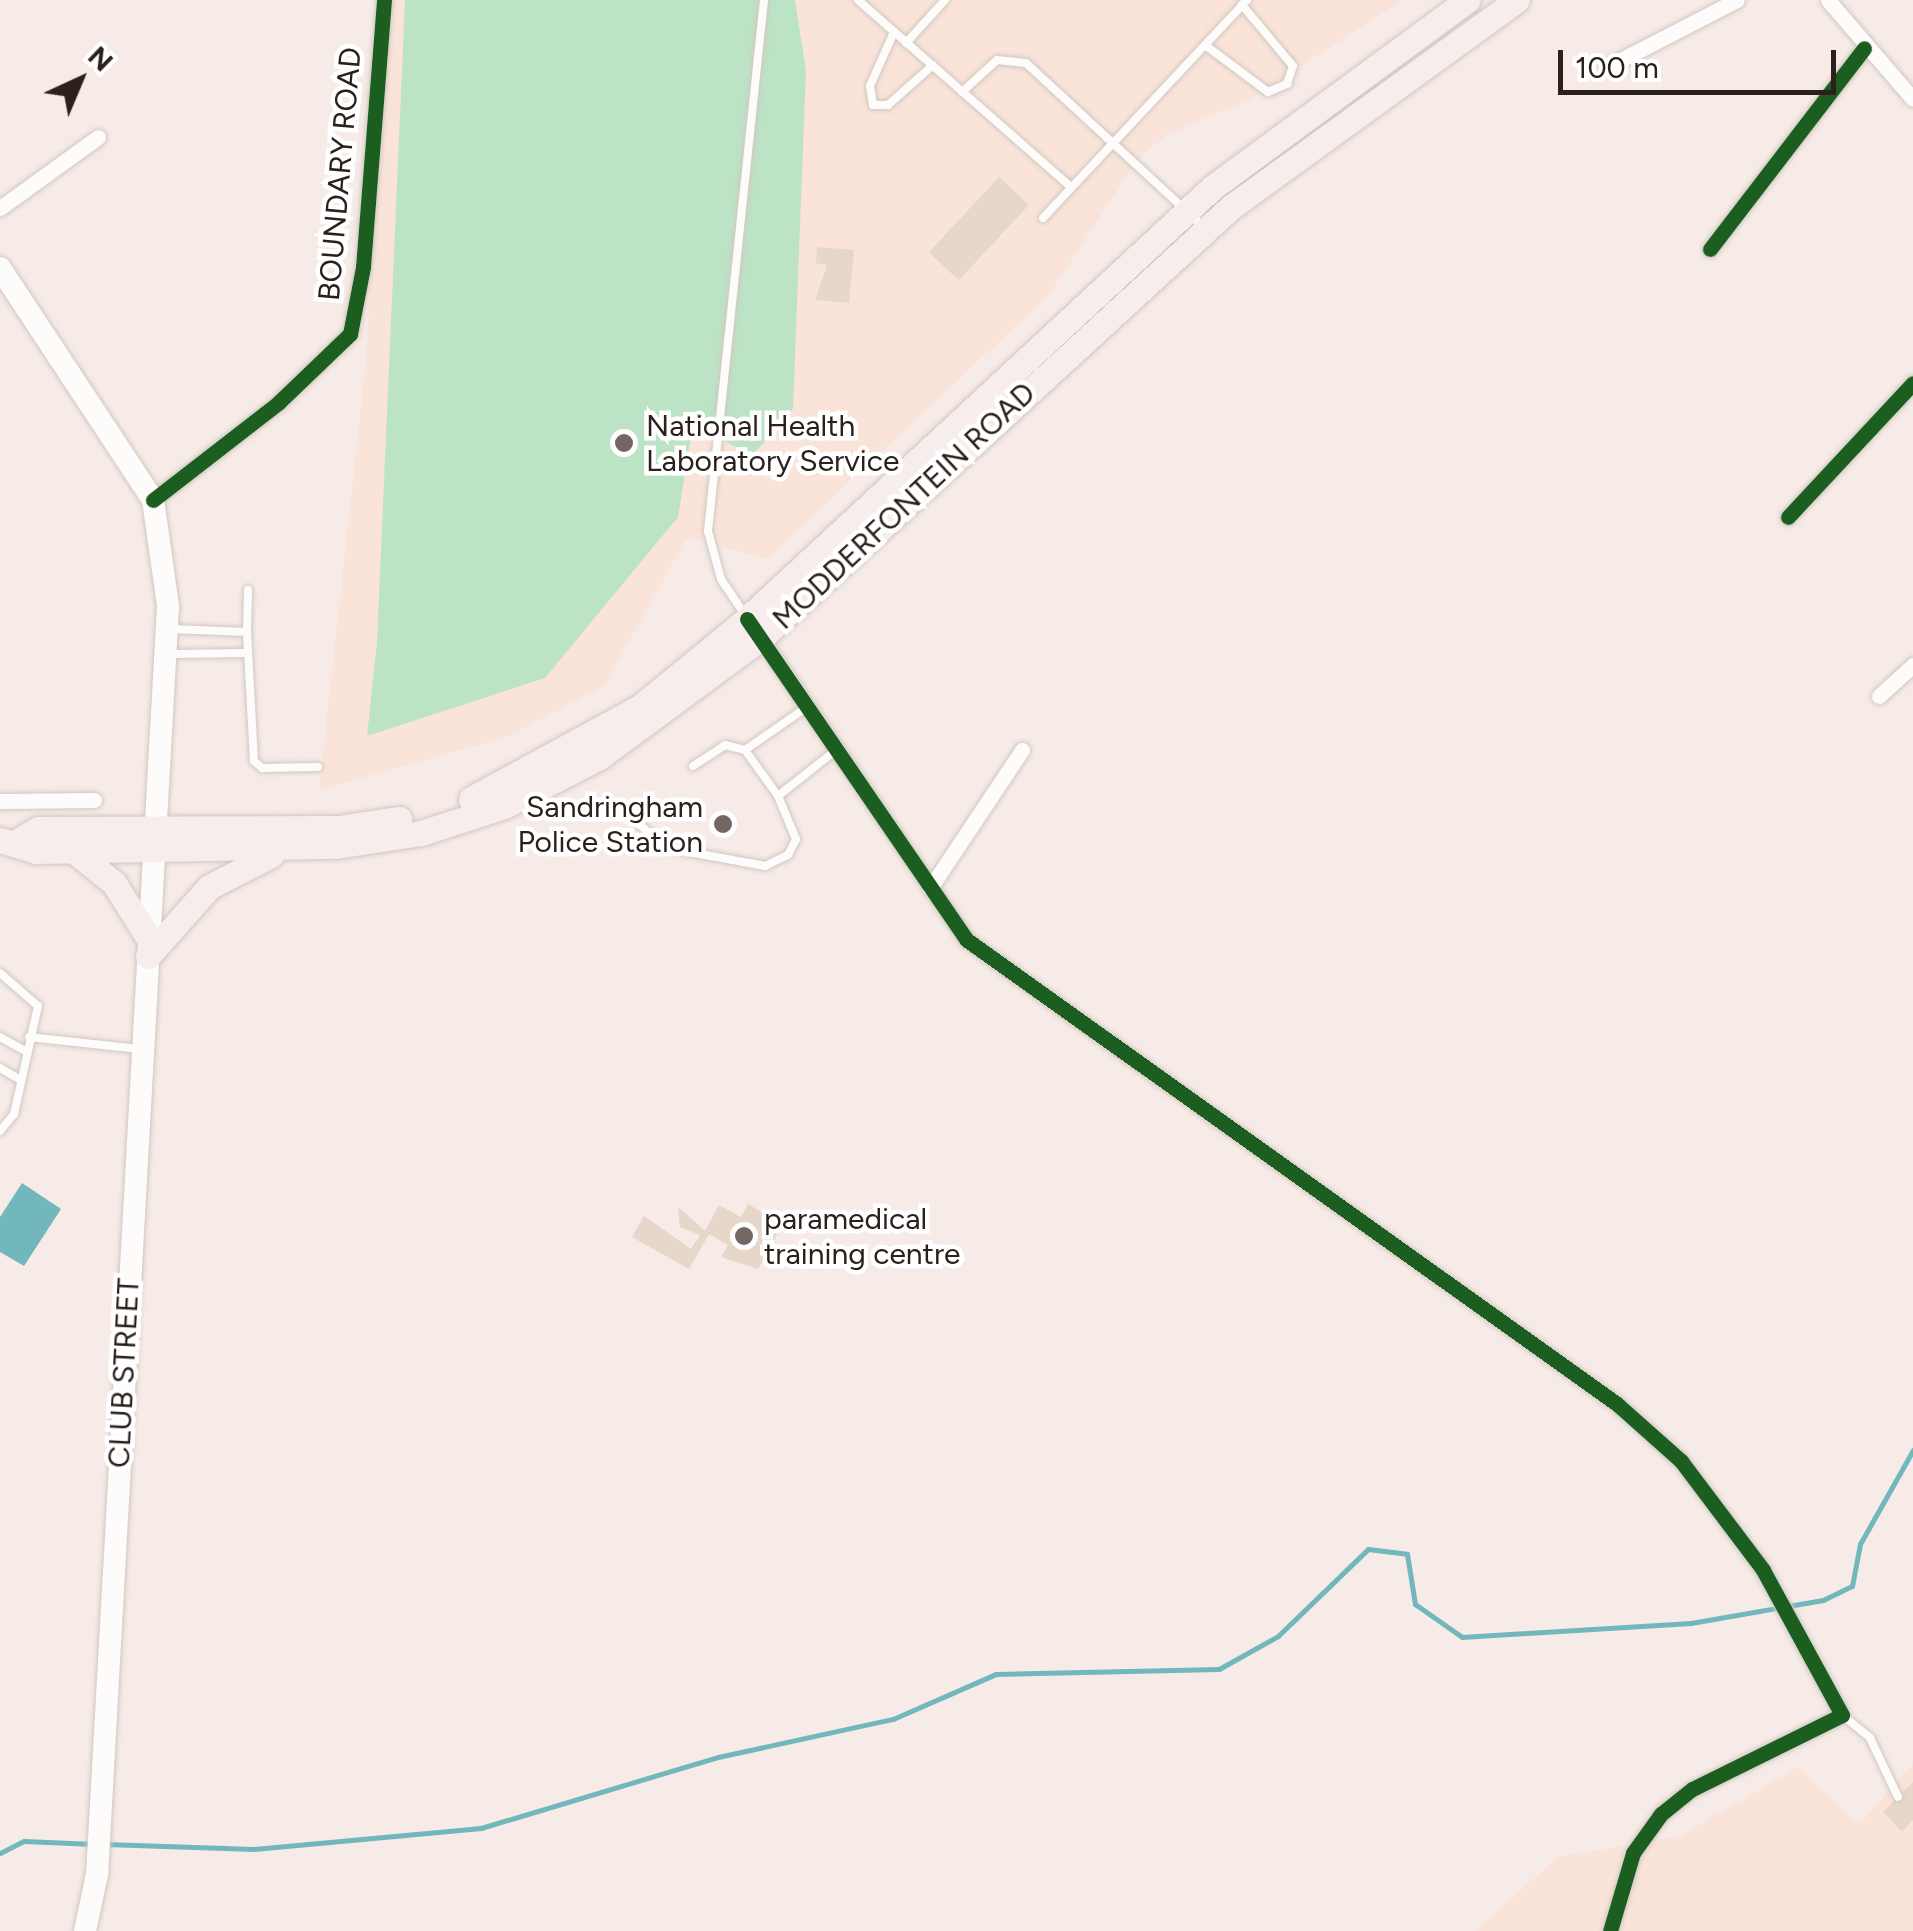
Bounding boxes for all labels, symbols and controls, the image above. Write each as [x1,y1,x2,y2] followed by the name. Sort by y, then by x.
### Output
[30,30,130,130] north arrow
[1563,30,1840,92] scale bar
[81,39,120,78] text: N
[311,46,369,302] street label: BOUNDARY ROAD
[1575,49,1659,86] text: 100 m
[765,375,1043,637] street label: MODDERFONTEIN ROAD
[646,408,899,478] place label: National Health Laboratory Service
[611,430,637,456] marker: National Health Laboratory Service
[518,789,703,860] place label: Sandringham Police Station
[712,813,734,835] marker: Sandringham Police Station
[764,1201,960,1272] place label: paramedical training centre
[733,1225,755,1247] marker: paramedical training centre
[101,1277,147,1469] street label: CLUB STREET

